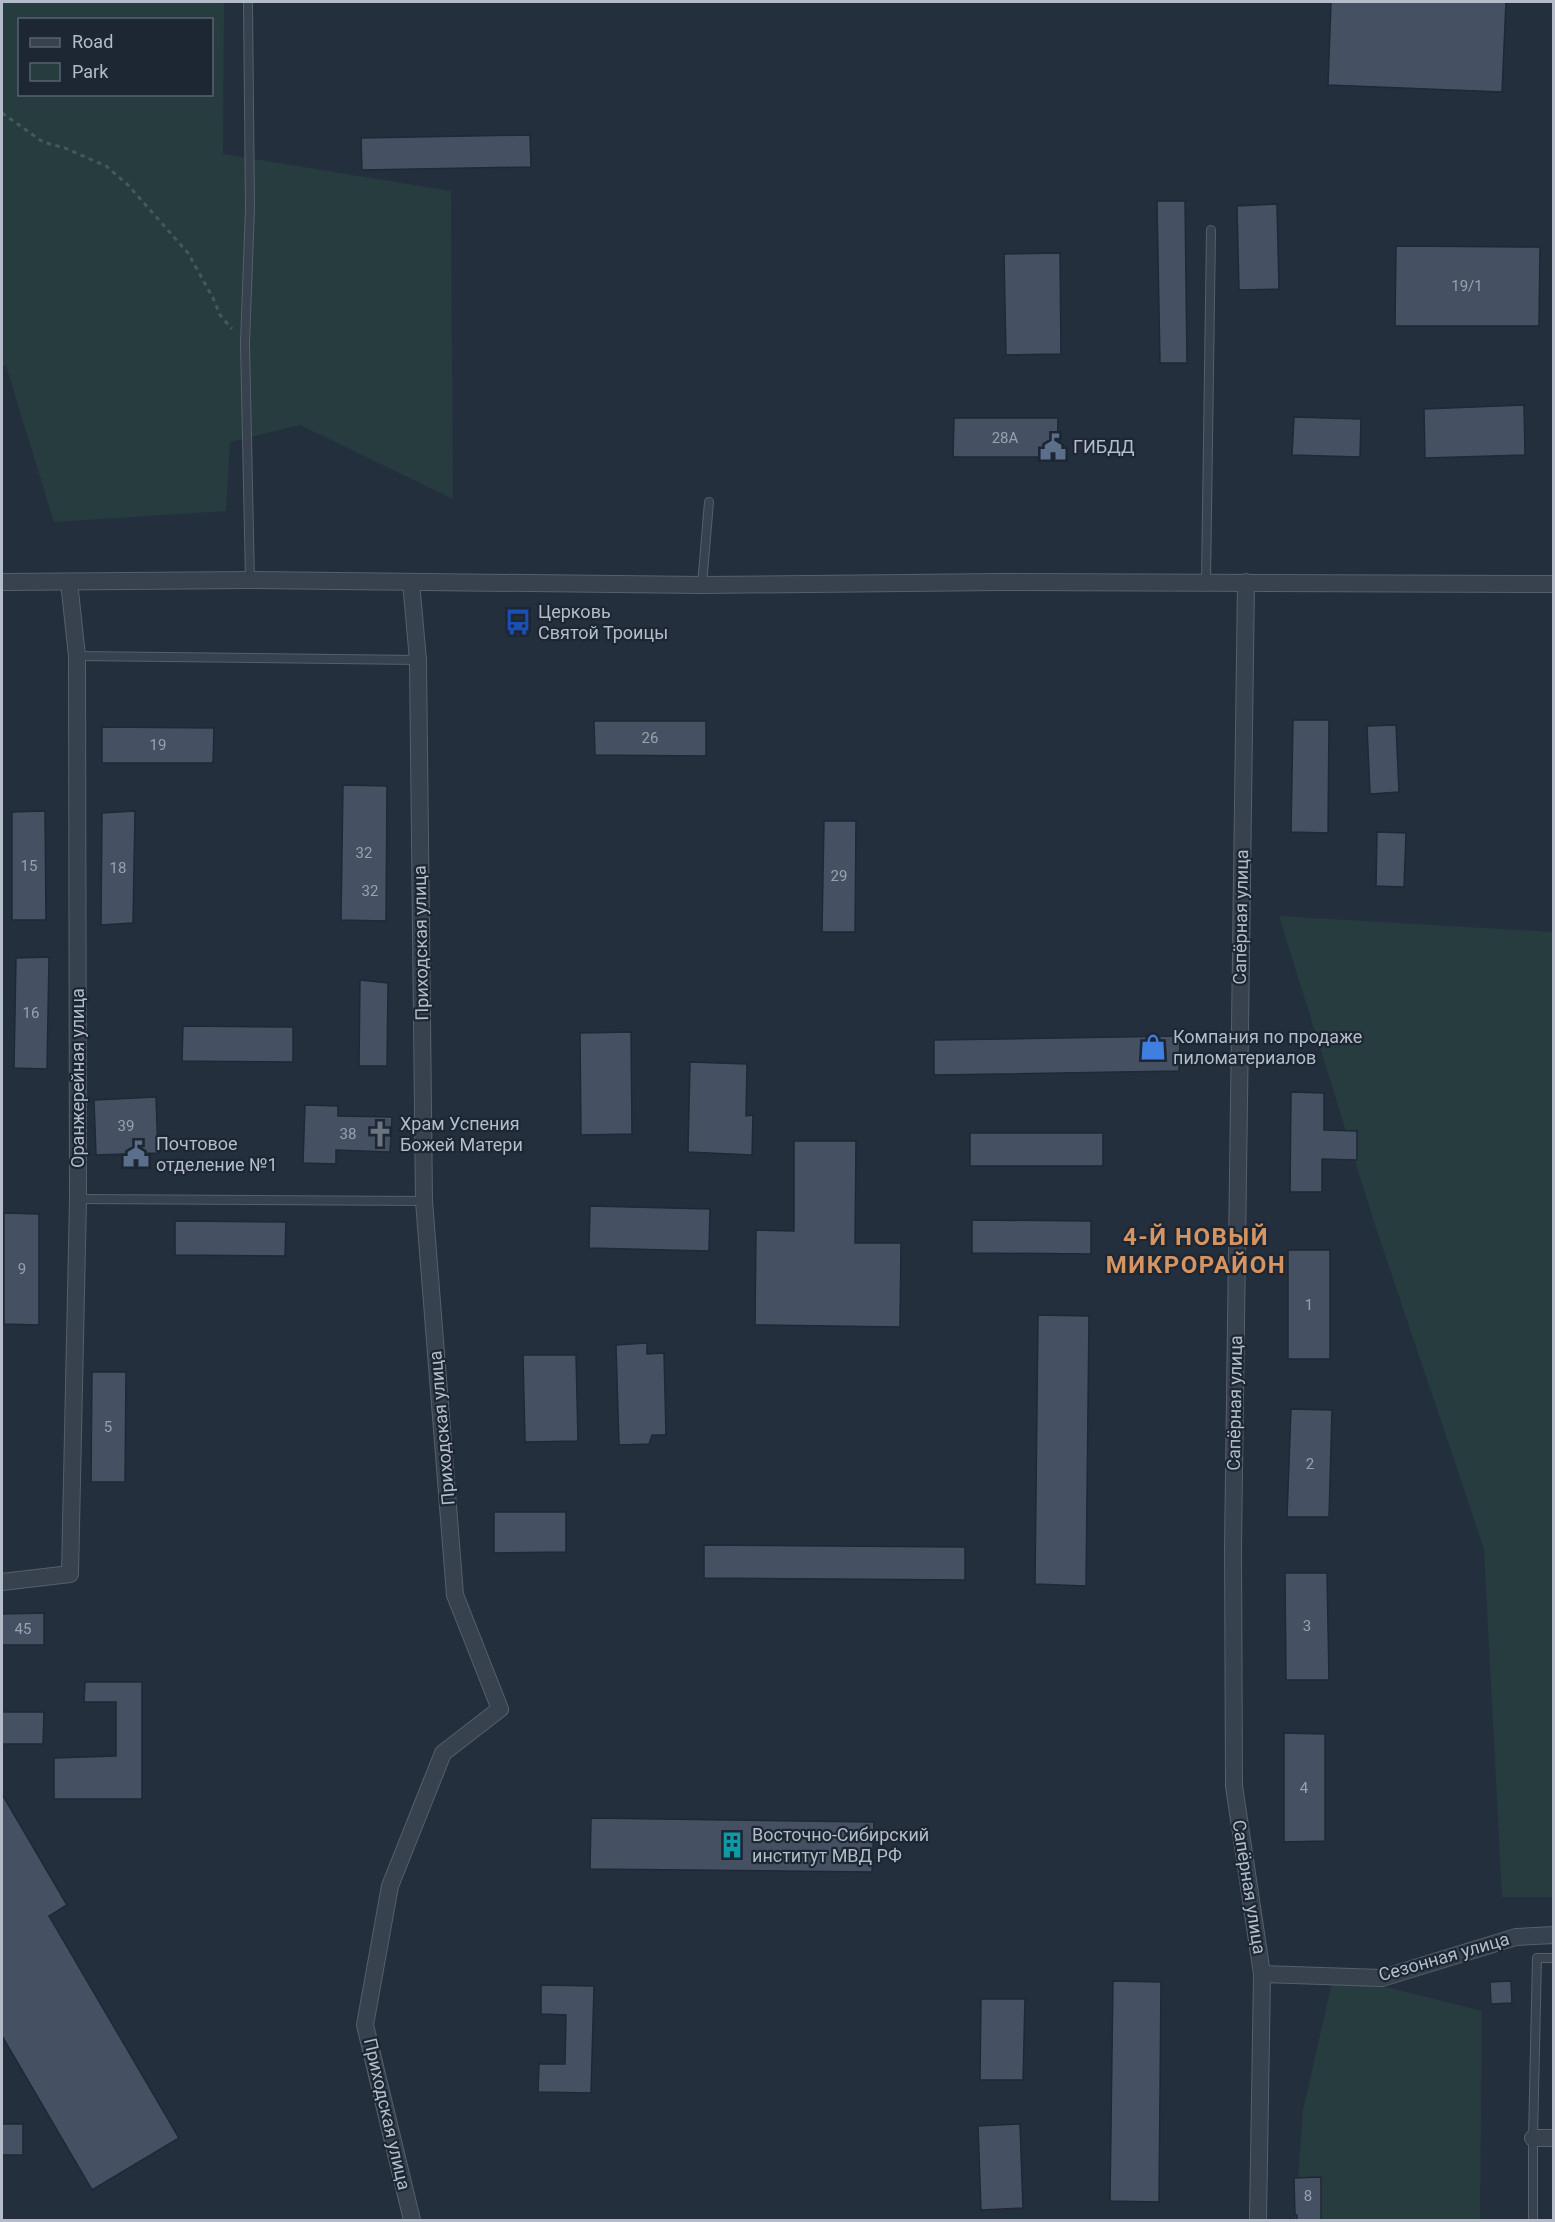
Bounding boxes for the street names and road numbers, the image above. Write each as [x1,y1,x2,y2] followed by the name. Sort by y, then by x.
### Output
[1229,849,1252,985] street label: Сапёрная улица
[409,865,432,1021] street label: Приходская улица
[67,988,88,1168] street label: Оранжерейная улица
[1223,1335,1246,1471] street label: Сапёрная улица
[424,1350,459,1506] street label: Приходская улица
[1229,1818,1270,1955] street label: Сапёрная улица
[1376,1928,1512,1985] street label: Сезонная улица
[360,2036,415,2192] street label: Приходская улица

